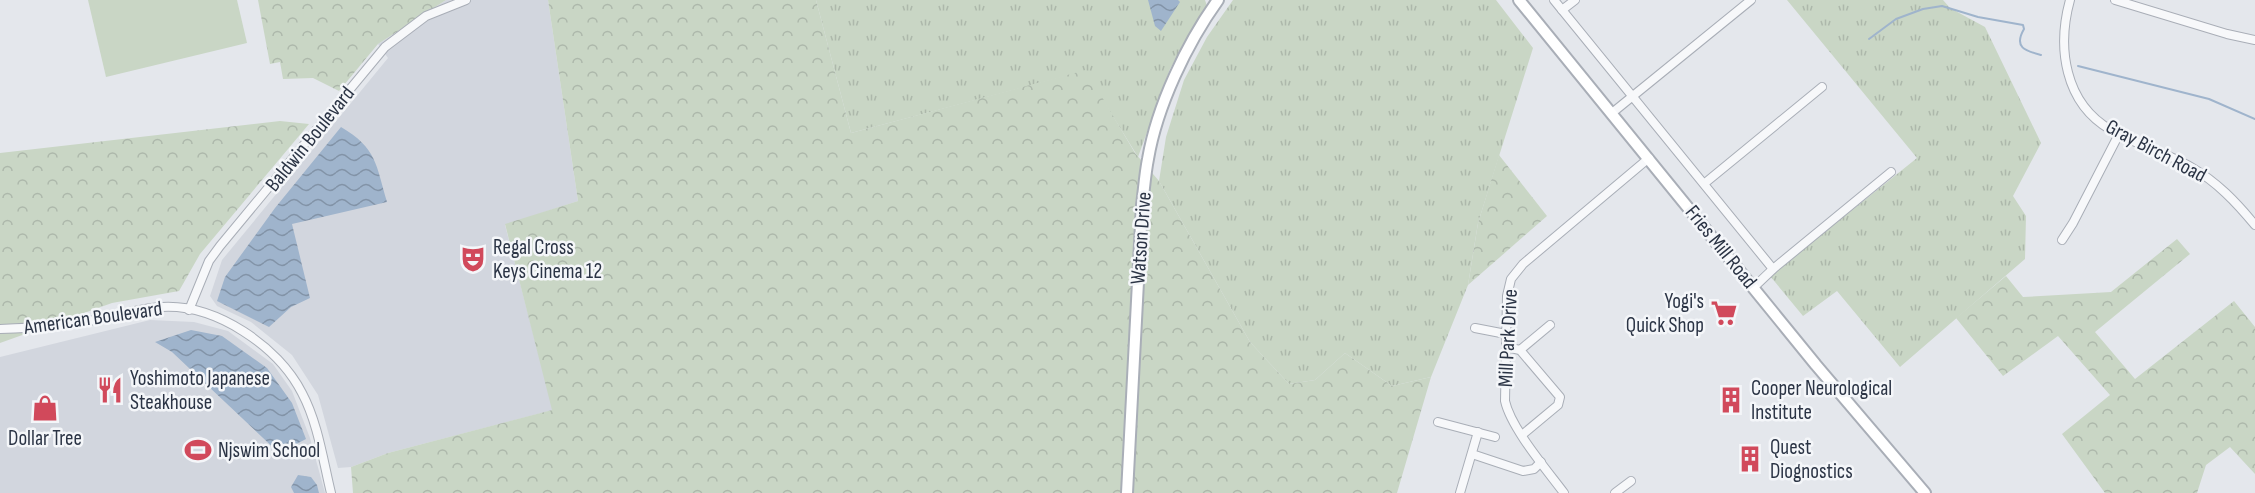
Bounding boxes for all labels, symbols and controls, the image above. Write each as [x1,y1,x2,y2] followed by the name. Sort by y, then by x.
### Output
[260,82,360,196] street label: Baldwin Boulevard
[2101,114,2211,188] street label: Gray Birch Road
[1125,191,1157,285] street label: Watson Drive
[1680,200,1762,294] street label: Fries Mill Road
[493,235,602,284] place label: Regal Cross Keys Cinema 12
[458,244,488,274] theatre icon: Regal Cross Keys Cinema 12
[1493,288,1523,388] street label: Mill Park Drive
[1626,289,1704,338] place label: Yogi's Quick Shop
[21,296,164,340] street label: American Boulevard
[1709,298,1739,328] supermarket icon: Yogi's Quick Shop
[130,366,270,415] place label: Yoshimoto Japanese Steakhouse
[95,375,125,405] restaurant icon: Yoshimoto Japanese Steakhouse
[1751,376,1892,425] place label: Cooper Neurological Institute
[1716,385,1746,415] building icon: Cooper Neurological Institute
[30,393,60,423] shop icon: Dollar Tree
[8,426,82,451] place label: Dollar Tree
[183,435,213,465] sports icon: Njswim School
[1770,435,1853,484] place label: Quest Diognostics
[218,438,320,463] place label: Njswim School
[1735,444,1765,474] building icon: Quest Diognostics

